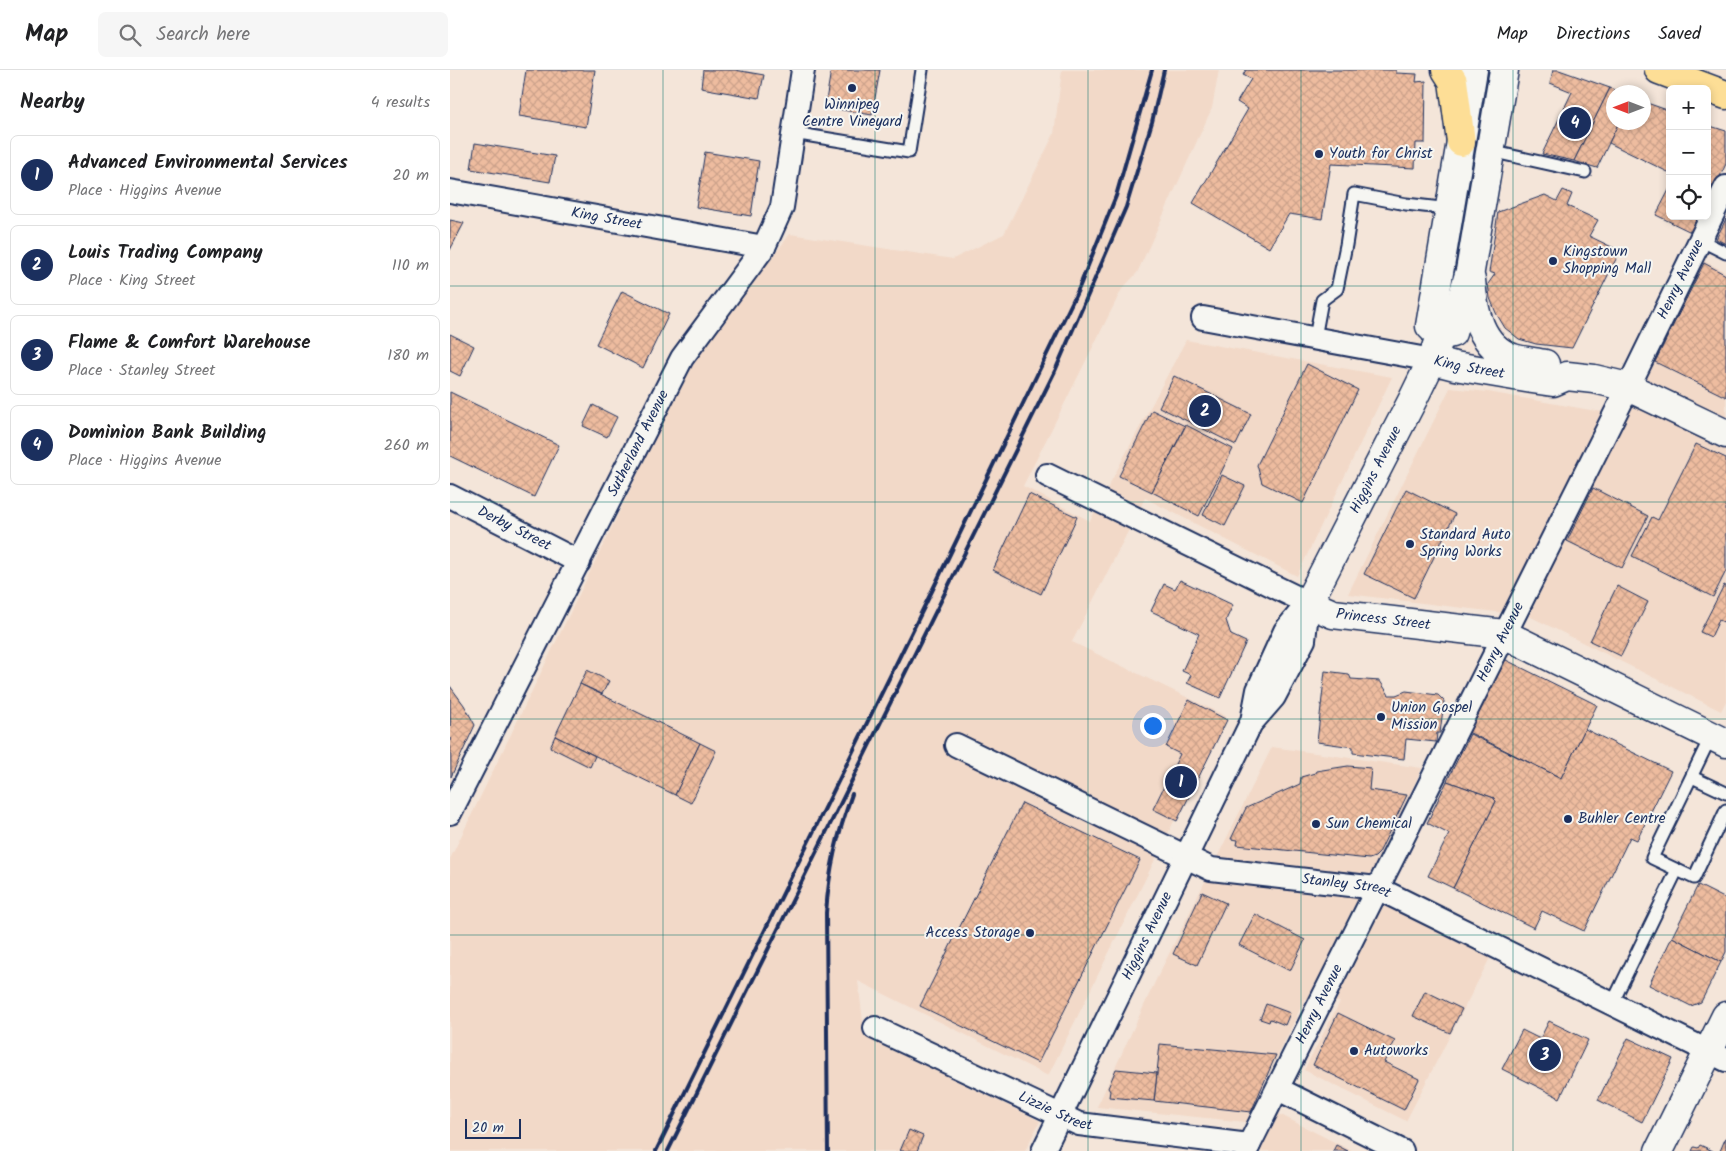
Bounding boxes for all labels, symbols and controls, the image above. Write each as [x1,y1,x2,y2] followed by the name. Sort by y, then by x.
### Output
[98,12,448,57] search box
[25,15,68,54] text: Map
[156,20,250,50] text: Search here
[1496,20,1528,49] text: Map
[1556,20,1630,49] text: Directions
[1658,20,1701,49] text: Saved
[116,21,144,49] icon: search
[846,82,858,94] marker: Winnipeg Centre Vineyard
[1606,85,1651,130] north arrow
[1666,85,1711,220] map controls
[1666,85,1711,130] button: +
[20,86,85,119] text: Nearby
[371,90,430,115] text: 4 results
[802,93,903,134] place label: Winnipeg Centre Vineyard
[1559,104,1591,142] pin: 4
[1666,130,1711,175] button: −
[1329,142,1433,166] place label: Youth for Christ
[68,148,348,178] text: Advanced Environmental Services
[1313,148,1325,160] marker: Youth for Christ
[35,163,39,188] text: 1
[393,163,429,188] text: 20 m
[1666,175,1711,220] button: locate
[68,178,221,203] text: Place · Higgins Avenue
[569,201,644,237] street label: King Street
[1651,235,1711,324] street label: Henry Avenue
[68,238,263,268] text: Louis Trading Company
[1563,240,1651,281] place label: Kingstown Shopping Mall
[32,253,42,278] text: 2
[392,253,429,278] text: 110 m
[1547,255,1559,267] marker: Kingstown Shopping Mall
[68,268,195,293] text: Place · King Street
[68,328,311,358] text: Flame & Comfort Warehouse
[33,343,41,368] text: 3
[387,343,429,368] text: 180 m
[1431,349,1507,386] street label: King Street
[68,358,215,383] text: Place · Stanley Street
[601,385,676,501] street label: Sutherland Avenue
[1189,392,1221,430] pin: 2
[68,418,266,448] text: Dominion Bank Building
[1344,422,1409,518] street label: Higgins Avenue
[33,433,41,458] text: 4
[384,433,429,458] text: 260 m
[68,448,221,473] text: Place · Higgins Avenue
[473,500,556,558] street label: Derby Street
[1420,523,1511,564] place label: Standard Auto Spring Works
[1404,538,1416,550] marker: Standard Auto Spring Works
[1471,598,1531,687] street label: Henry Avenue
[1335,602,1432,637] street label: Princess Street
[1391,696,1473,737] place label: Union Gospel Mission
[1375,711,1387,723] marker: Union Gospel Mission
[1140,713,1166,739] your location
[1165,763,1197,801] pin: 1
[1578,807,1666,831] place label: Buhler Centre
[1326,812,1412,836] place label: Sun Chemical
[1562,813,1574,825] marker: Buhler Centre
[1310,818,1322,830] marker: Sun Chemical
[1300,867,1396,905] street label: Stanley Street
[1116,887,1179,985] street label: Higgins Avenue
[926,921,1020,945] place label: Access Storage
[1024,927,1036,939] marker: Access Storage
[1289,960,1350,1049] street label: Henry Avenue
[1529,1036,1561,1074] pin: 3
[1364,1039,1429,1063] place label: Autoworks
[1348,1045,1360,1057] marker: Autoworks
[1014,1085,1094,1138] street label: Lizzie Street
[465,1116,521,1139] scale bar
[472,1117,504,1139] text: 20 m

